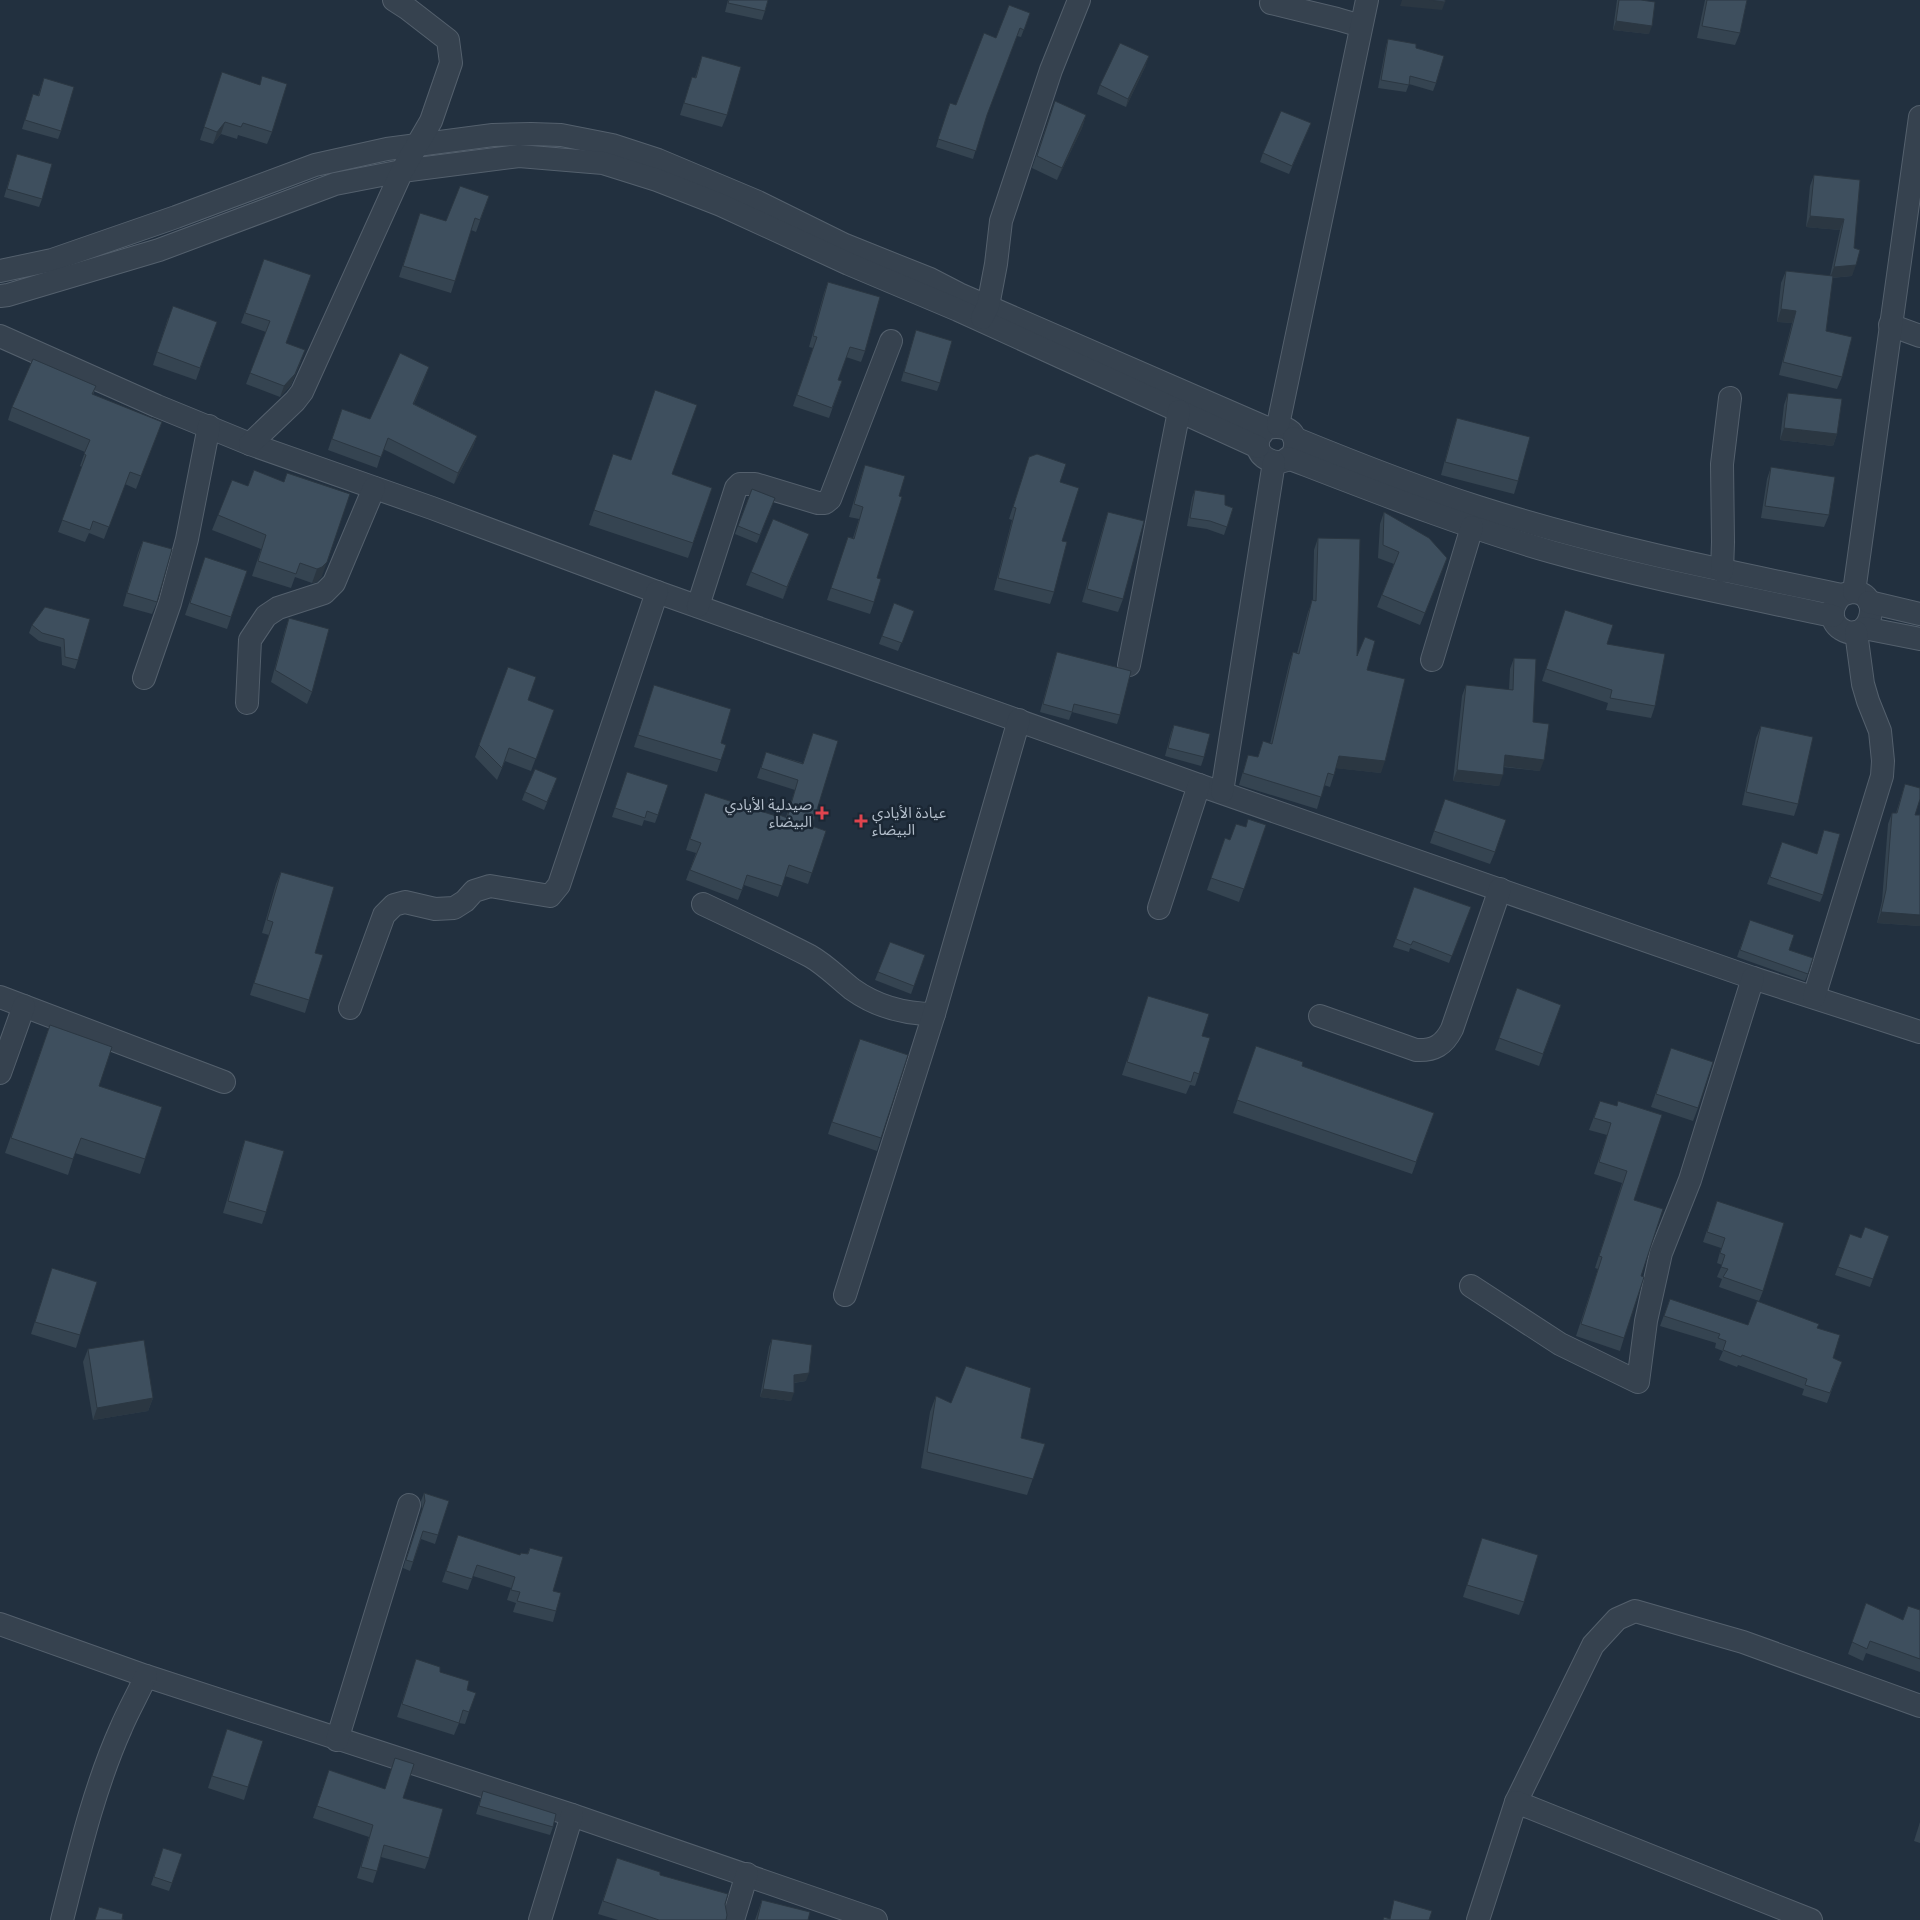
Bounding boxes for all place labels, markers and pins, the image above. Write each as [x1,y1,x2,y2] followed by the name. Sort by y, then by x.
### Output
[725,795,812,830] place label: صيدلية الأيادي البيضاء
[872,803,947,838] place label: عيادة الأيادي البيضاء
[816,807,828,819] marker: صيدلية الأيادي البيضاء
[854,814,868,828] marker: عيادة الأيادي البيضاء

